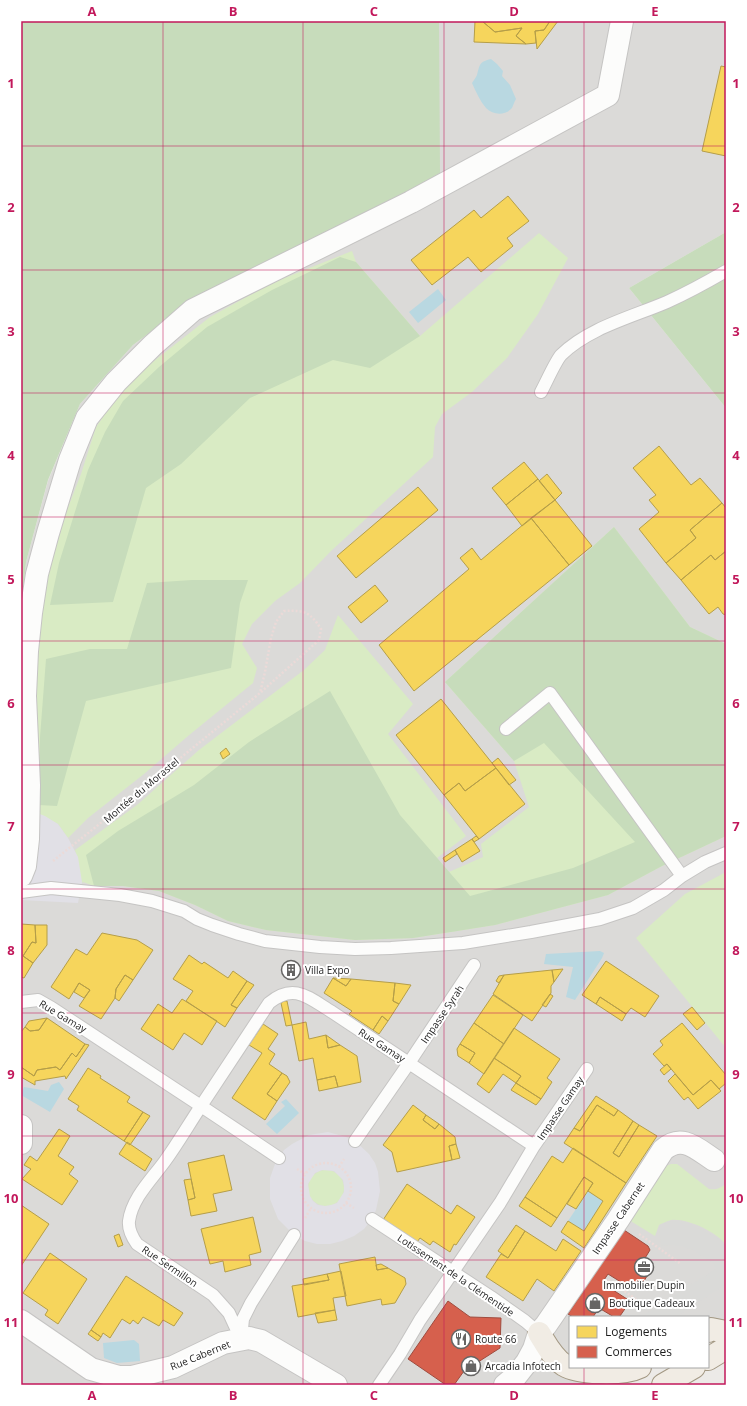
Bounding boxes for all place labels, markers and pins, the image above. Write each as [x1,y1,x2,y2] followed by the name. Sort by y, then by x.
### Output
[280,959,302,981] building icon: Villa Expo
[305,963,350,977] place label: Villa Expo
[633,1256,655,1278] office icon: Immobilier Dupin
[603,1278,685,1292] place label: Immobilier Dupin
[584,1292,606,1314] shop icon: Boutique Cadeaux
[609,1296,695,1310] place label: Boutique Cadeaux
[450,1328,472,1350] restaurant icon: Route 66
[475,1332,517,1346] place label: Route 66
[460,1355,482,1377] shop icon: Arcadia Infotech
[485,1359,561,1373] place label: Arcadia Infotech

